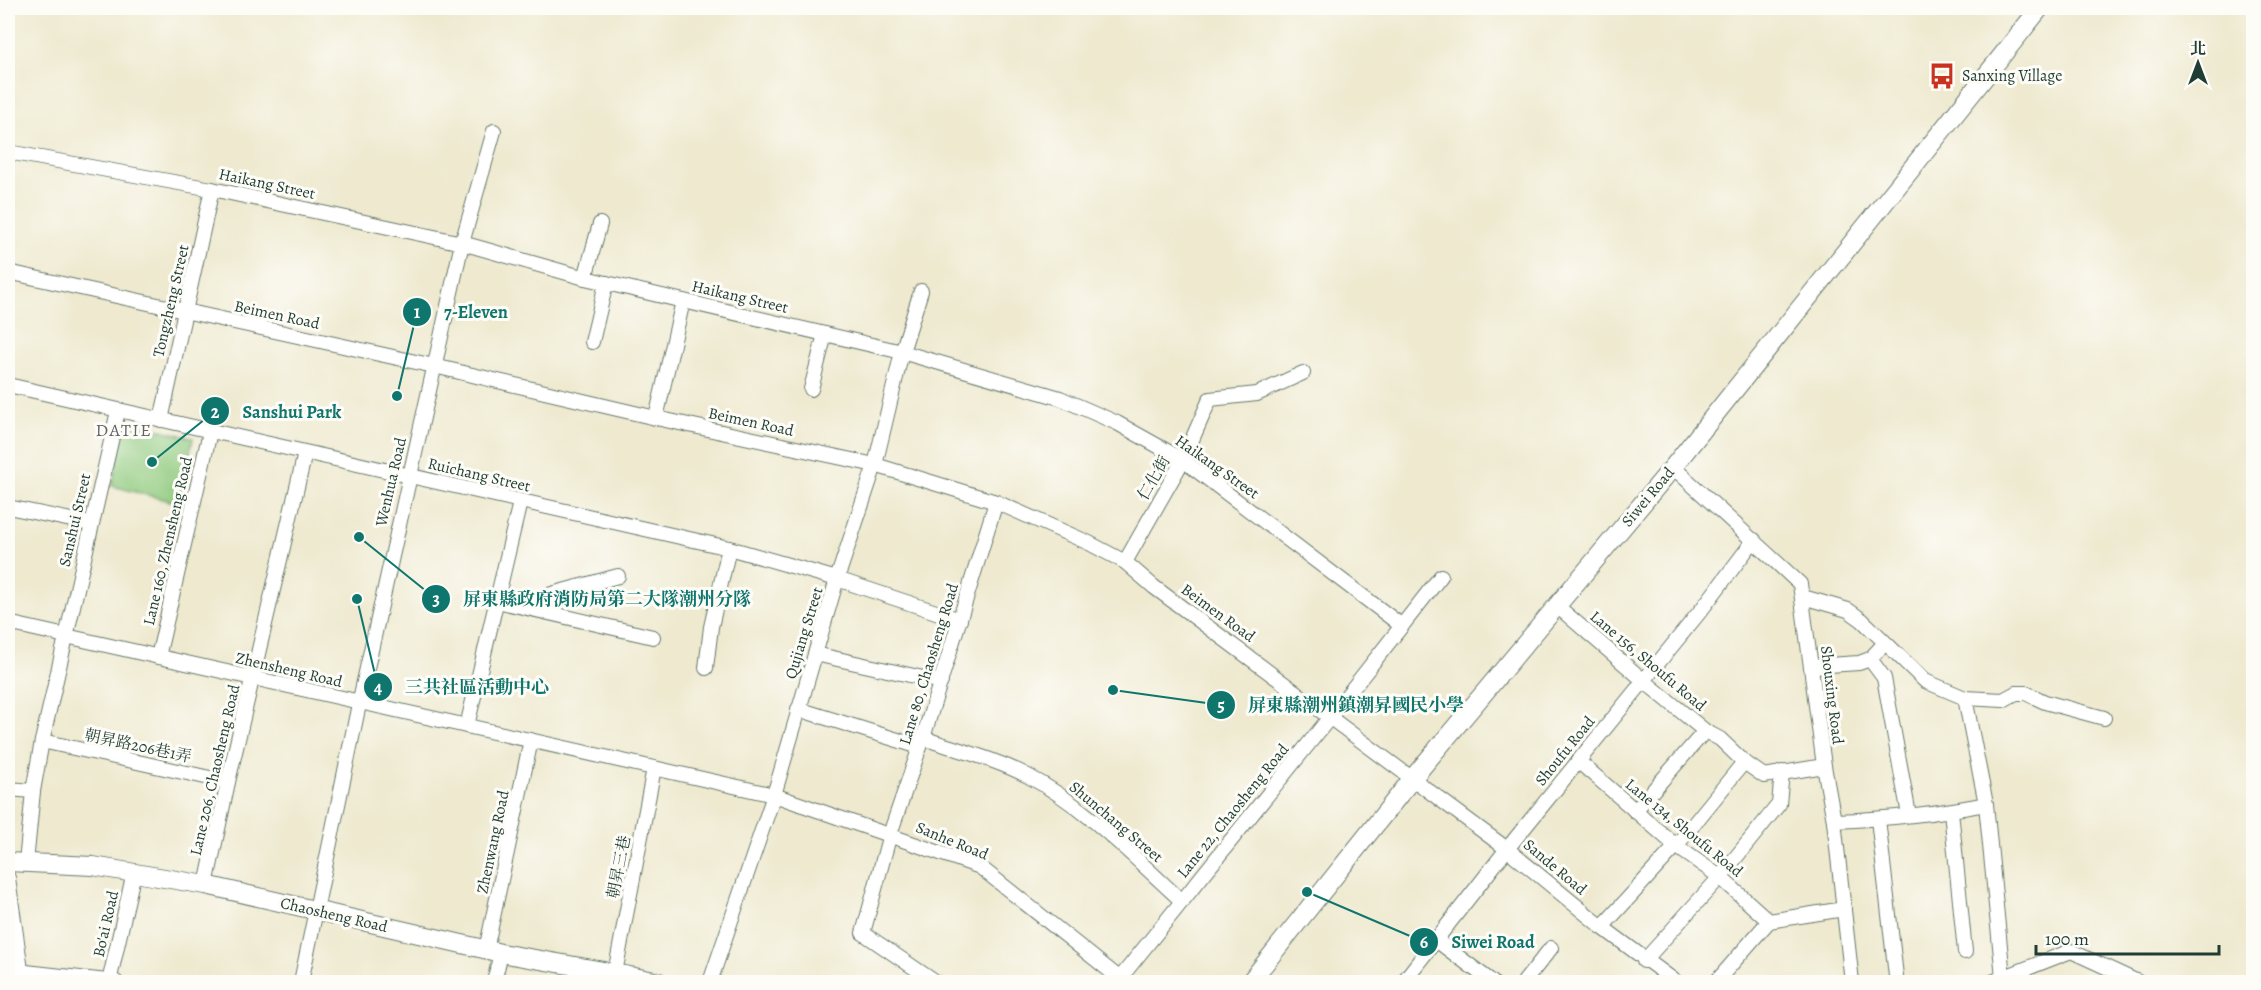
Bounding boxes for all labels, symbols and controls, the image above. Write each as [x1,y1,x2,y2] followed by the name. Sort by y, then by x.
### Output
[2168,33,2228,93] north arrow
[2190,38,2206,60] text: 北
[1927,61,1957,91] bus stop icon: Sanxing Village
[1962,65,2063,87] place label: Sanxing Village
[217,163,317,205] street label: Haikang Street
[147,243,195,359] street label: Tongzheng Street
[690,275,790,319] street label: Haikang Street
[402,294,520,330] callout: 7-Eleven
[232,295,322,335] street label: Beimen Road
[414,300,421,324] text: 1
[444,300,508,324] text: 7-Eleven
[200,393,353,429] callout: Sanshui Park
[211,400,220,424] text: 2
[243,400,342,424] text: Sanshui Park
[706,402,796,442] street label: Beimen Road
[96,418,153,442] district label: DATIE
[1171,430,1263,504] street label: Haikang Street
[370,435,412,530] street label: Wenhua Road
[1132,452,1176,504] street label: 仁化街
[426,453,532,497] street label: Ruichang Street
[138,454,198,628] street label: Lane 160, Zhensheng Road
[1616,462,1680,532] street label: Siwei Road
[54,471,96,569] street label: Sanshui Street
[1176,579,1260,648] street label: Beimen Road
[894,580,964,748] street label: Lane 80, Chaosheng Road
[421,581,763,617] callout: 屏東縣政府消防局第二大隊潮州分隊
[780,584,828,682] street label: Qujiang Street
[432,587,440,611] text: 3
[463,587,751,611] text: 屏東縣政府消防局第二大隊潮州分隊
[1585,606,1711,717] street label: Lane 156, Shoufu Road
[1815,645,1849,746] street label: Shouxing Road
[233,647,345,693] street label: Zhensheng Road
[363,669,561,705] callout: 三共社區活動中心
[374,675,383,699] text: 4
[405,675,549,699] text: 三共社區活動中心
[185,682,246,858] street label: Lane 206, Chaosheng Road
[1206,687,1476,723] callout: 屏東縣潮州鎮潮昇國民小學
[1217,693,1225,717] text: 5
[1248,693,1464,717] text: 屏東縣潮州鎮潮昇國民小學
[1530,711,1600,791] street label: Shoufu Road
[82,724,194,768] street label: 朝昇路206巷1弄
[1172,739,1294,883] street label: Lane 22, Chaosheng Road
[1621,774,1748,883] street label: Lane 134, Shoufu Road
[1064,776,1168,868] street label: Shunchang Street
[471,788,515,896] street label: Zhenwang Road
[912,816,992,866] street label: Sanhe Road
[602,833,636,901] street label: 朝昇三巷
[1519,834,1592,900] street label: Sande Road
[88,888,124,959] street label: Bo'ai Road
[278,892,390,938] street label: Chaosheng Road
[2036,918,2219,956] scale bar
[1409,924,1546,960] callout: Siwei Road
[2045,927,2089,951] text: 100 m
[1420,930,1428,954] text: 6
[1451,930,1535,954] text: Siwei Road

